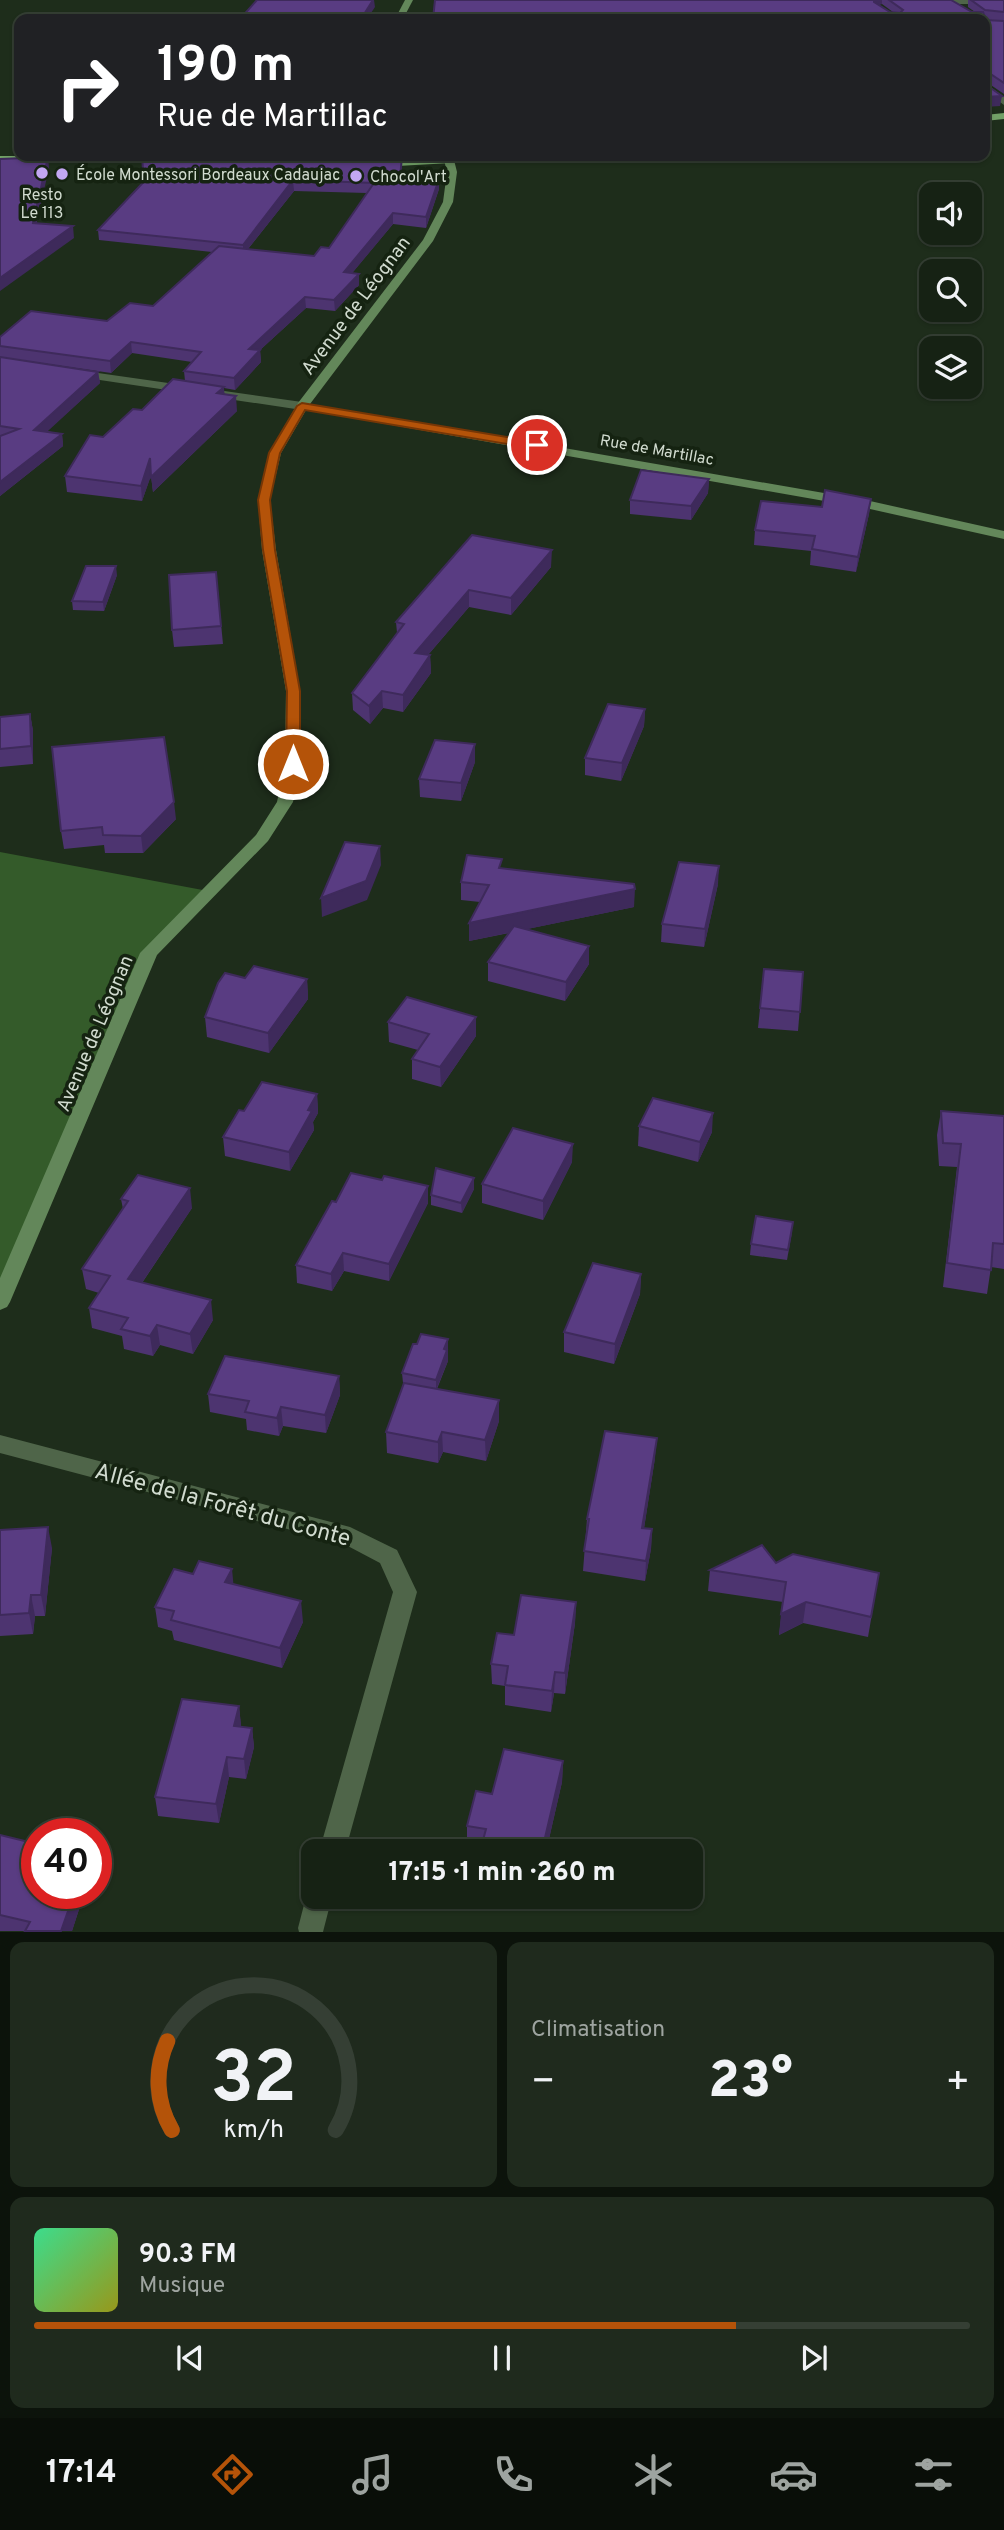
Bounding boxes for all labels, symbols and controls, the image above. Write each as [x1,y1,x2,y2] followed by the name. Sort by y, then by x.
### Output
[157,37,294,99] text: 190 m
[42,42,133,133] icon: right
[157,98,388,138] text: Rue de Martillac
[76,164,340,186] place label: École Montessori Bordeaux Cadaujac
[34,165,50,181] marker: Resto Le 113
[54,166,70,182] marker: École Montessori Bordeaux Cadaujac
[348,168,364,184] marker: Chocol'Art
[370,168,447,188] place label: Chocol'Art
[919,182,982,399] map controls
[919,182,982,245] button: sound
[21,186,63,224] place label: Resto Le 113
[297,232,417,380] street label: Avenue de Léognan
[919,259,982,322] button: search
[919,336,982,399] button: layers
[507,415,567,475] pin
[518,426,556,464] icon: arrive
[598,431,715,471] street label: Rue de Martillac
[256,727,330,801] position arrow
[52,952,140,1116] street label: Avenue de Léognan
[91,1458,353,1555] street label: Allée de la Forêt du Conte
[21,1818,112,1909] speed limit sign: 40
[389,1857,615,1890] text: 17:15 · 1 min · 260 m
[531,2016,665,2045] text: Climatisation
[210,2037,297,2129] text: 32
[708,2050,793,2116] text: 23°
[531,2059,556,2108] text: −
[945,2059,970,2108] text: +
[223,2115,284,2147] text: km/h
[139,2239,237,2272] text: 90.3 FM
[139,2272,225,2301] text: Musique
[171,2339,209,2377] icon: previous
[483,2339,521,2377] icon: pause
[795,2339,833,2377] icon: next
[208,2450,257,2499] icon: directions
[348,2450,397,2499] icon: music
[489,2450,538,2499] icon: phone
[629,2450,678,2499] icon: climate
[769,2450,818,2499] icon: car
[909,2450,958,2499] icon: filters
[46,2454,117,2494] text: 17:14

